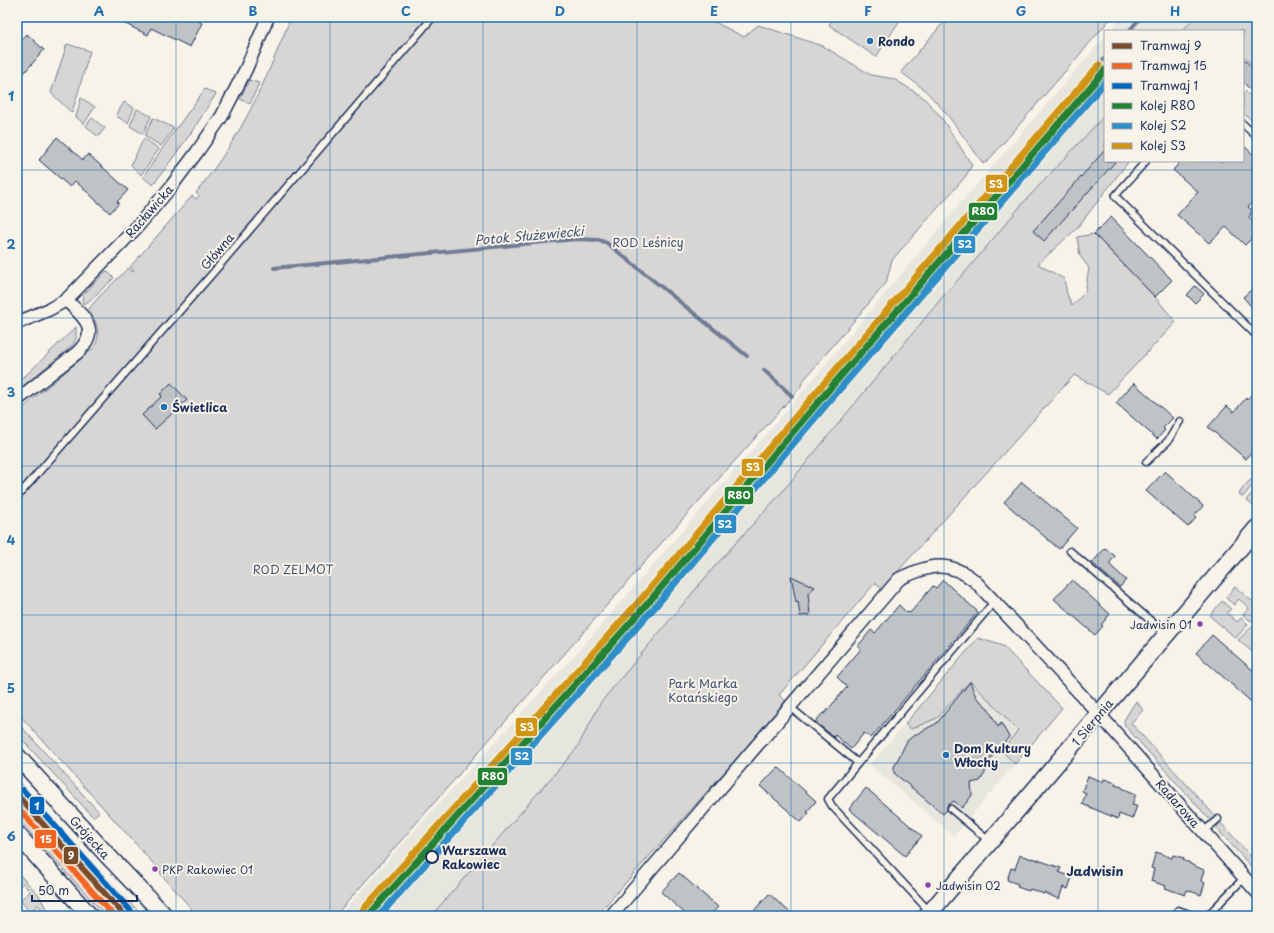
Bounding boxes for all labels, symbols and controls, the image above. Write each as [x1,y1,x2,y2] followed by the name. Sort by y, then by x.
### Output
[94,1,104,20] text: A
[249,1,258,20] text: B
[401,1,411,20] text: C
[555,1,565,20] text: D
[710,1,718,20] text: E
[864,1,872,20] text: F
[1016,1,1026,20] text: G
[1170,1,1180,20] text: H
[1104,30,1244,162] legend
[878,32,915,50] place label: Rondo
[865,36,875,46] marker: Rondo
[1140,36,1202,54] text: Tramwaj 9
[1140,56,1207,74] text: Tramwaj 15
[1140,76,1198,94] text: Tramwaj 1
[8,86,14,105] text: 1
[1140,96,1196,114] text: Kolej R80
[1140,116,1187,134] text: Kolej S2
[1140,136,1186,154] text: Kolej S3
[985,174,1008,193] line badge: S3
[989,175,1003,192] text: S3
[121,180,177,241] street label: Racławicka
[968,202,998,221] line badge: R80
[971,202,995,219] text: R80
[474,221,587,249] water label: Potok Służewiecki
[196,228,238,273] street label: Główna
[612,233,684,251] park label: ROD Leśnicy
[6,234,16,253] text: 2
[953,235,976,254] line badge: S2
[958,235,973,252] text: S2
[7,382,16,401] text: 3
[172,398,228,416] place label: Świetlica
[159,402,169,412] marker: Świetlica
[741,458,764,477] line badge: S3
[746,458,760,475] text: S3
[724,486,754,505] line badge: R80
[727,486,751,503] text: R80
[714,514,737,534] line badge: S2
[718,515,733,532] text: S2
[7,530,16,549] text: 4
[253,560,334,578] park label: ROD ZELMOT
[1130,616,1192,633] place label: Jadwisin 01
[1195,619,1205,629] marker: Jadwisin 01
[668,674,738,706] park label: Park Marka Kotańskiego
[7,678,15,697] text: 5
[1067,694,1117,749] street label: 1 Sierpnia
[515,717,538,737] line badge: S3
[520,718,534,735] text: S3
[954,739,1031,771] place label: Dom Kultury Włochy
[510,747,533,766] line badge: S2
[515,747,530,764] text: S2
[941,750,951,760] marker: Dom Kultury Włochy
[477,767,508,786] line badge: R80
[481,767,505,784] text: R80
[1152,775,1205,832] street label: Radarowa
[29,796,45,815] line badge: 1
[34,797,40,814] text: 1
[66,811,115,863] street label: Grójecka
[6,826,16,845] text: 6
[34,829,57,849] line badge: 15
[40,830,52,847] text: 15
[442,841,508,873] place label: Warszawa Rakowiec
[63,846,79,865] line badge: 9
[68,846,75,863] text: 9
[425,850,439,864] marker: Warszawa Rakowiec
[162,861,253,878] place label: PKP Rakowiec 01
[1066,861,1124,880] district label: Jadwisin
[150,864,160,874] marker: PKP Rakowiec 01
[32,877,137,903] scale bar
[936,877,1001,894] place label: Jadwisin 02
[923,880,933,890] marker: Jadwisin 02
[38,881,69,899] text: 50 m

